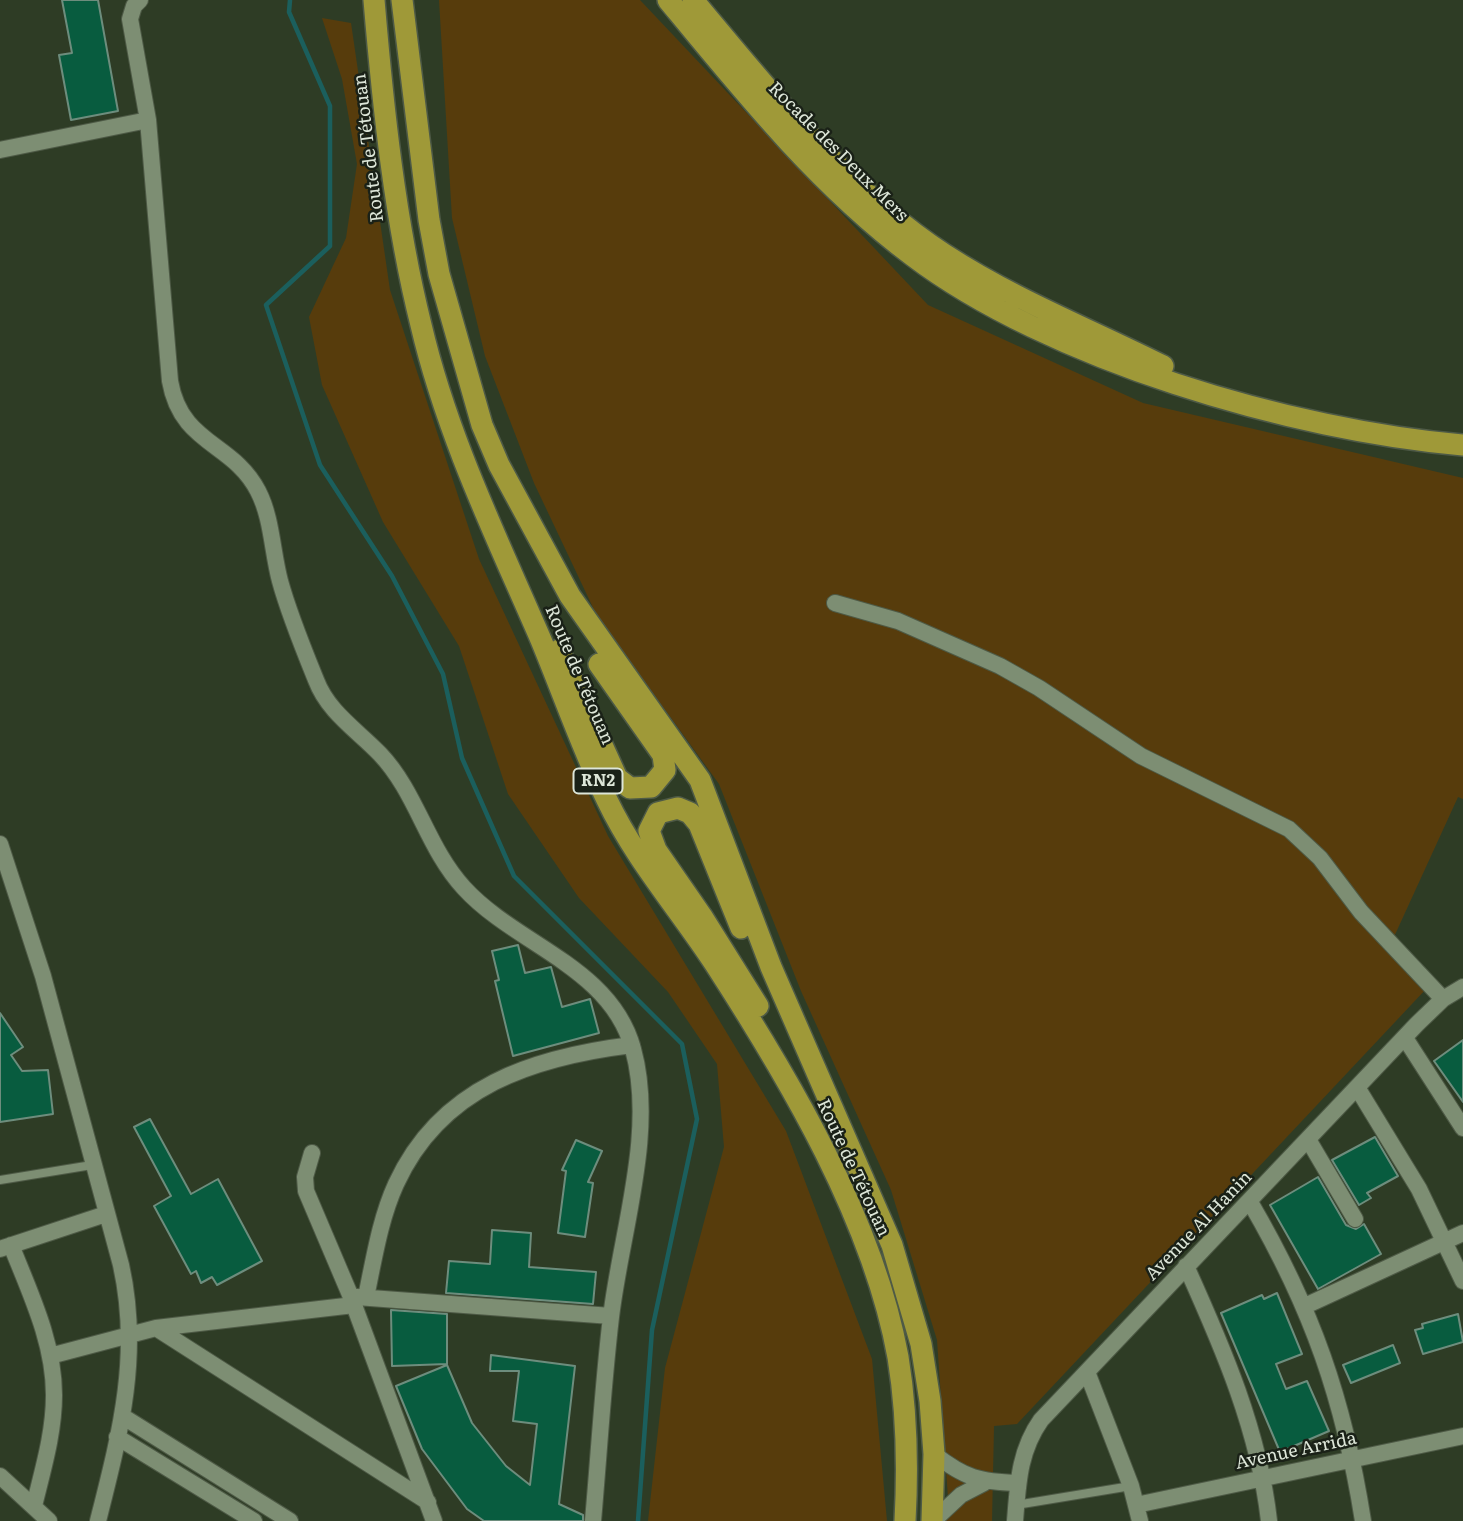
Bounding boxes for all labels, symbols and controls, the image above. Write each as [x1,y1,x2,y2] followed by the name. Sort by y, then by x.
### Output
[349,73,389,223] street label: Route de Tétouan
[764,78,912,226] street label: Rocade des Deux Mers
[540,602,618,748] street label: Route de Tétouan
[574,768,622,794] road number: RN2
[812,1096,894,1240] street label: Route de Tétouan
[1141,1167,1257,1285] street label: Avenue Al Hanin
[1233,1428,1359,1474] street label: Avenue Arrida

